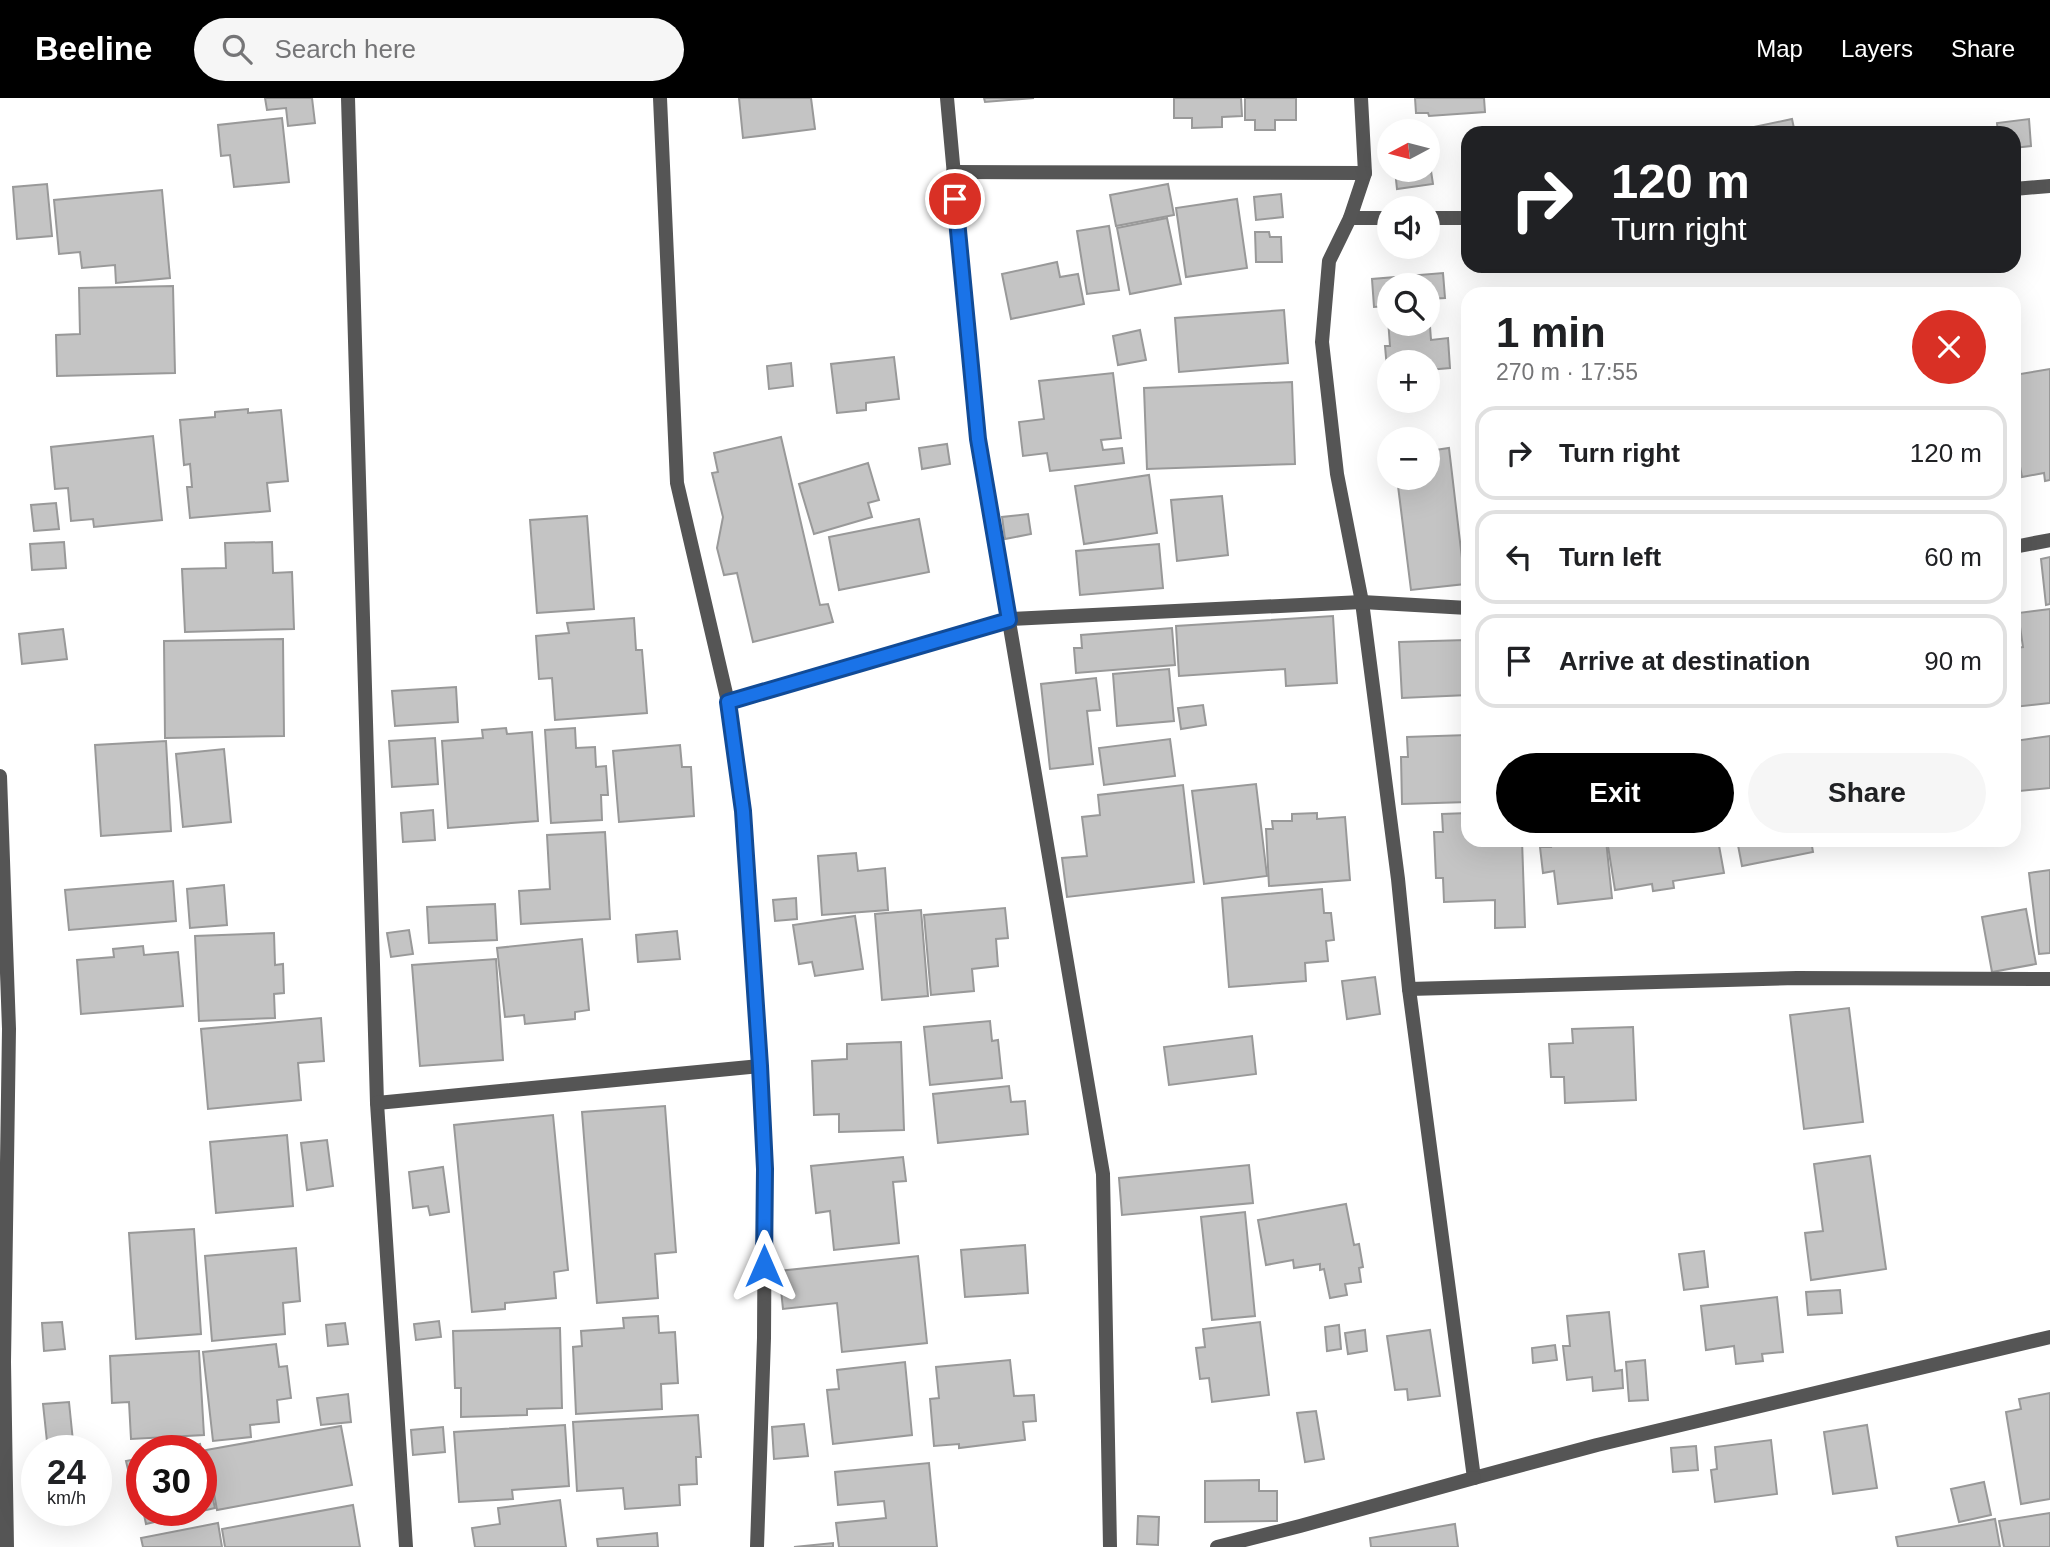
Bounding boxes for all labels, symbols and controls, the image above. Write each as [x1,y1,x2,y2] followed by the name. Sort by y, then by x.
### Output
[194,18,684,81] search box
[35,30,152,67] text: Beeline
[218,30,256,68] icon: search
[274,34,416,64] text: Search here
[1756,35,1803,62] text: Map
[1841,35,1913,62] text: Layers
[1951,35,2015,62] text: Share
[1377,119,1440,182] north arrow
[1377,119,1440,490] map controls
[1496,154,1587,245] icon: right
[1611,154,1750,208] text: 120 m
[925,169,985,229] pin
[936,180,974,218] icon: arrive
[1377,196,1440,259] button: sound
[1611,211,1747,247] text: Turn right
[1377,273,1440,336] button: search
[1496,309,1606,356] text: 1 min
[1912,310,1986,384] button: close
[1377,350,1440,413] button: +
[1496,359,1638,385] text: 270 m · 17:55
[1377,427,1440,490] button: −
[1500,434,1538,472] icon: right
[1559,438,1680,468] text: Turn right
[1910,438,1982,468] text: 120 m
[1500,538,1538,576] icon: left
[1559,542,1661,572] text: Turn left
[1924,542,1982,572] text: 60 m
[1500,642,1538,680] icon: arrive
[1559,646,1810,676] text: Arrive at destination
[1924,646,1982,676] text: 90 m
[1496,753,1734,833] button: Exit
[1748,753,1986,833] button: Share
[727,1229,801,1303] position arrow
[126,1435,217,1526] speed limit sign: 30
[47,1452,86,1491] text: 24
[47,1488,86,1508] text: km/h

